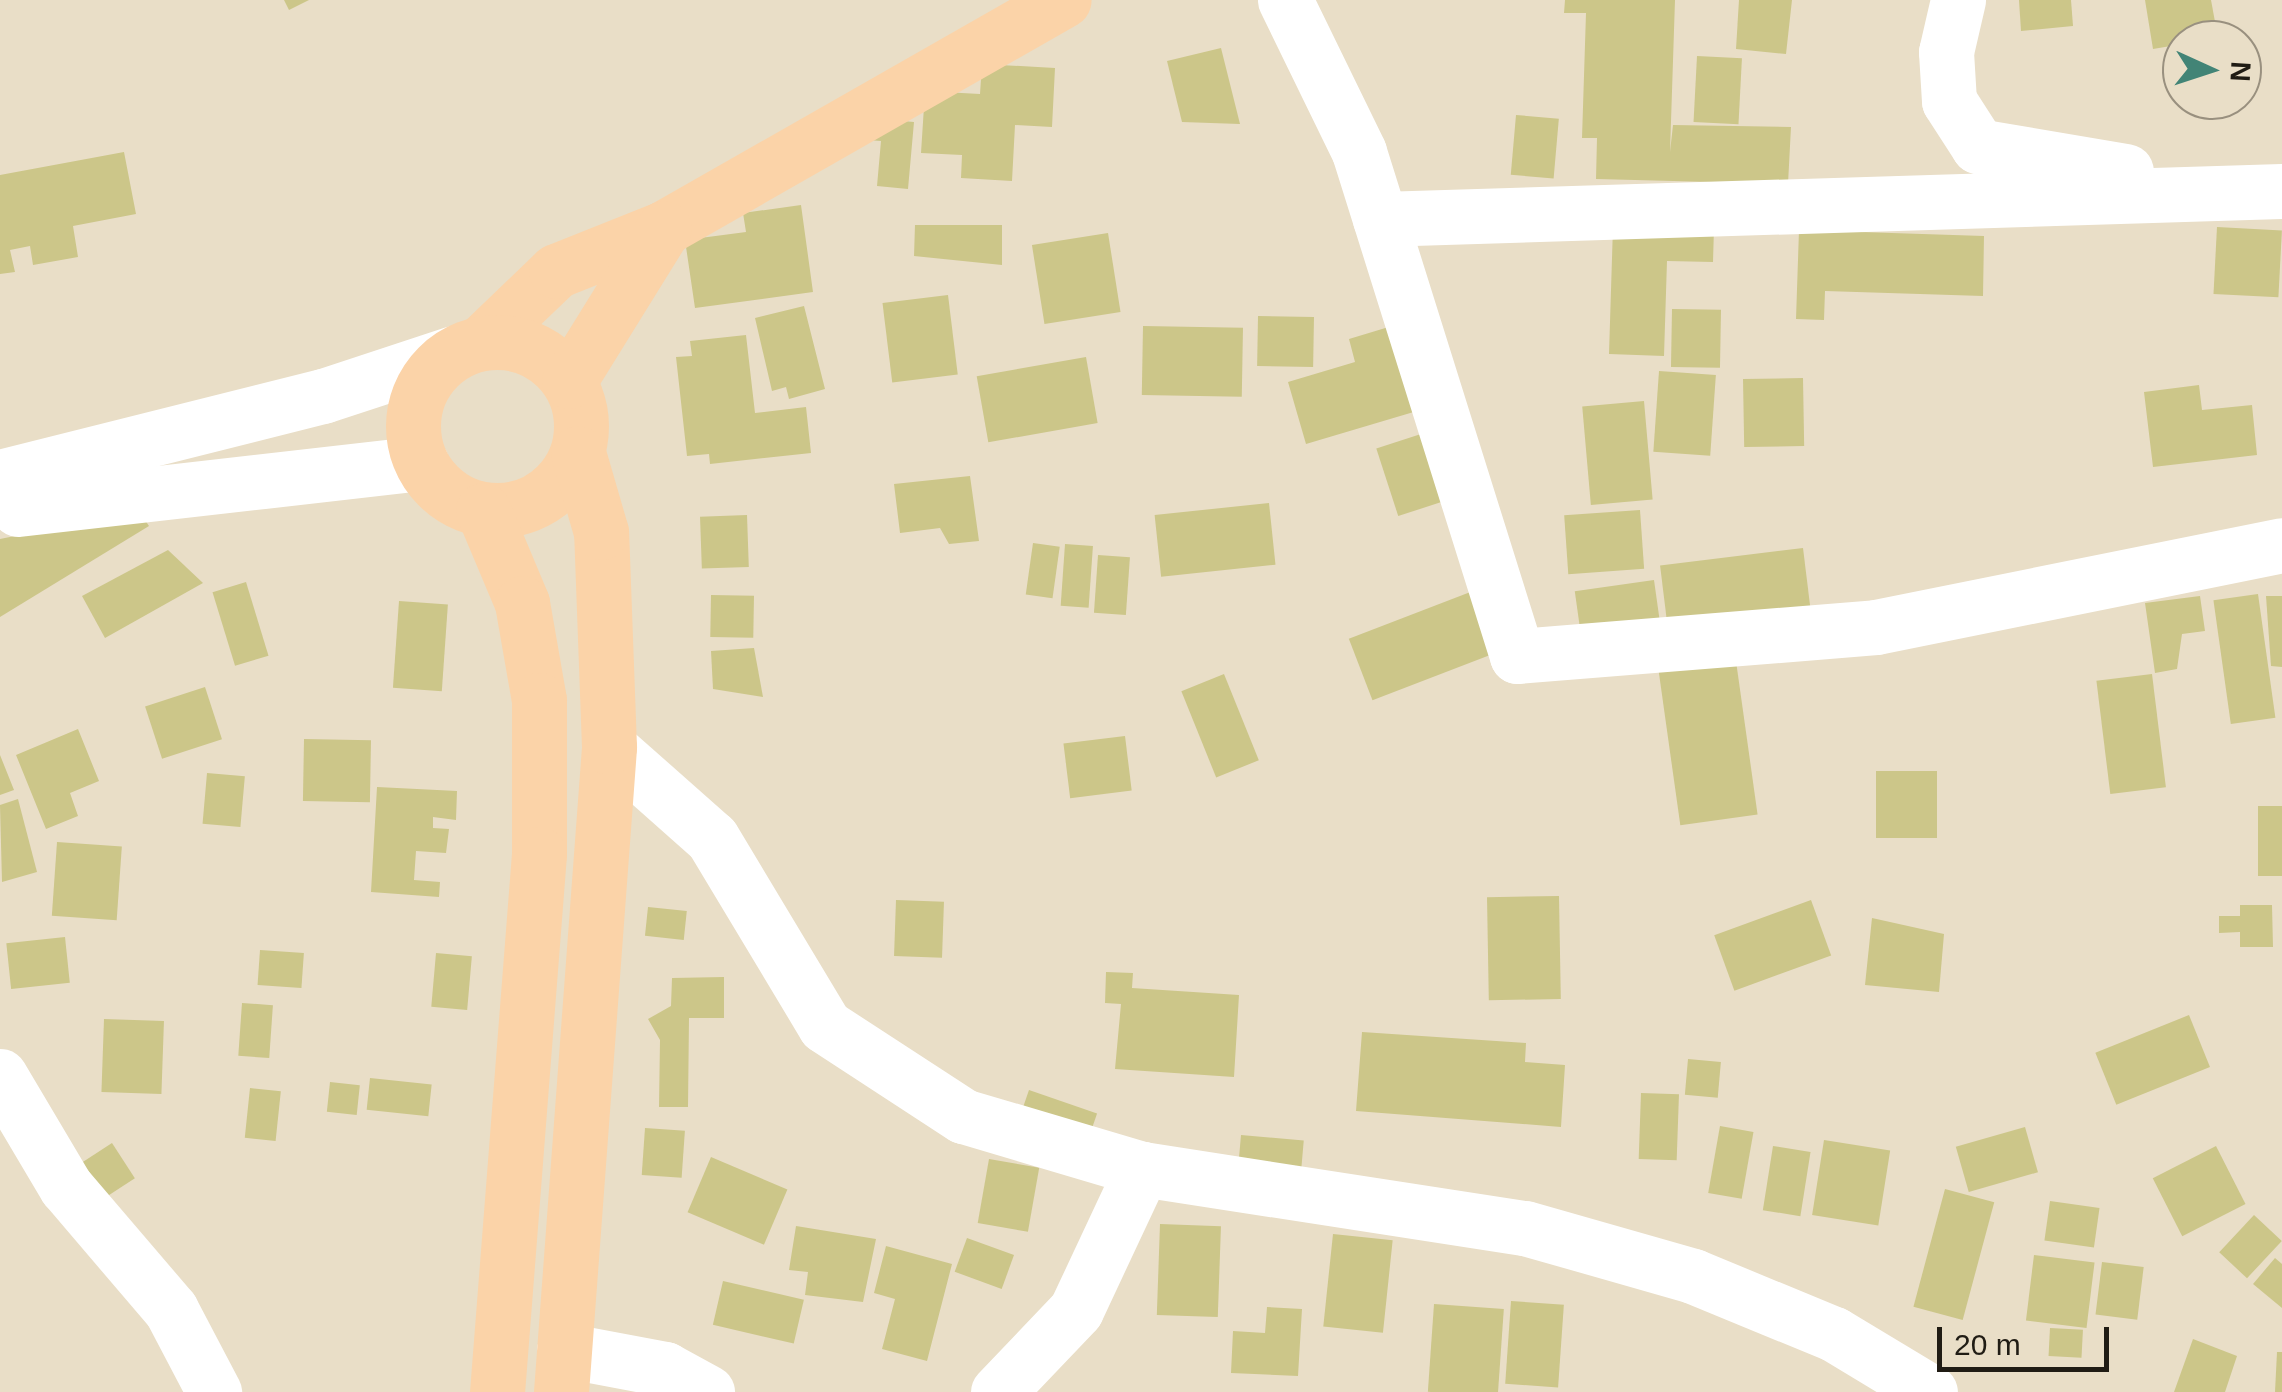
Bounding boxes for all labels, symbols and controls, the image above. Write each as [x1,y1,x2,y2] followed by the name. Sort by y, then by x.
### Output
[2162,20,2262,120] north arrow
[2224,61,2256,82] text: N
[1942,1307,2114,1369] scale bar
[1954,1328,2021,1361] text: 20 m

